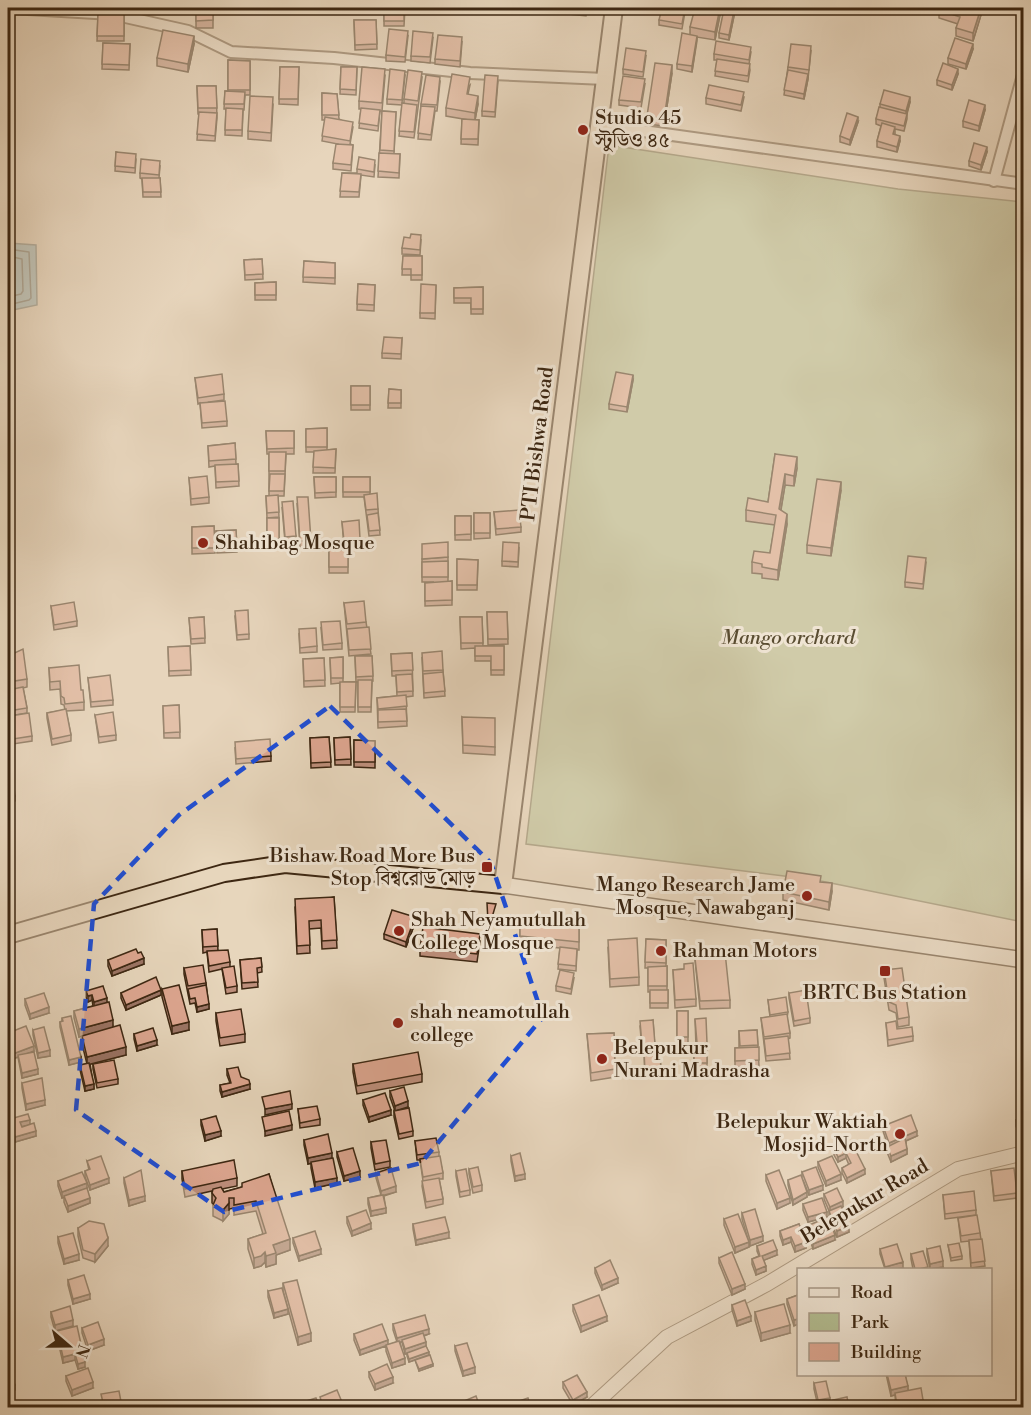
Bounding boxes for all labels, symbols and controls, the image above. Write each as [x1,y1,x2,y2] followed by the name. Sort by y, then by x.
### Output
[594,106,681,154] place label: Studio 45 স্টুডিও ৪৫
[576,123,590,137] marker: Studio 45 স্টুডিও ৪৫
[516,365,560,523] street label: PTI Bishwa Road
[215,531,375,556] place label: Shahibag Mosque
[196,536,210,550] marker: Shahibag Mosque
[721,626,856,651] park label: Mango orchard
[268,844,476,892] place label: Bishaw Road More Bus Stop বিশ্বরোড মোড়
[480,860,494,874] marker: Bishaw Road More Bus Stop বিশ্বরোড মোড়
[596,873,795,921] place label: Mango Research Jame Mosque, Nawabganj
[800,889,814,903] marker: Mango Research Jame Mosque, Nawabganj
[411,908,586,956] place label: Shah Neyamutullah College Mosque
[392,924,406,938] marker: Shah Neyamutullah College Mosque
[673,939,817,964] place label: Rahman Motors
[654,944,668,958] marker: Rahman Motors
[878,964,892,978] marker: BRTC Bus Station
[802,981,967,1006] place label: BRTC Bus Station
[410,1000,570,1048] place label: shah neamotullah college
[391,1016,405,1030] marker: shah neamotullah college
[613,1036,771,1084] place label: Belepukur Nurani Madrasha
[595,1052,609,1066] marker: Belepukur Nurani Madrasha
[716,1110,888,1158] place label: Belepukur Waktiah Mosjid-North
[893,1127,907,1141] marker: Belepukur Waktiah Mosjid-North
[796,1154,934,1251] street label: Belepukur Road
[797,1268,992,1376] legend
[851,1281,894,1304] text: Road
[851,1311,890,1334] text: Park
[39,1316,99,1376] north arrow
[70,1341,94,1360] text: N
[850,1341,922,1364] text: Building

